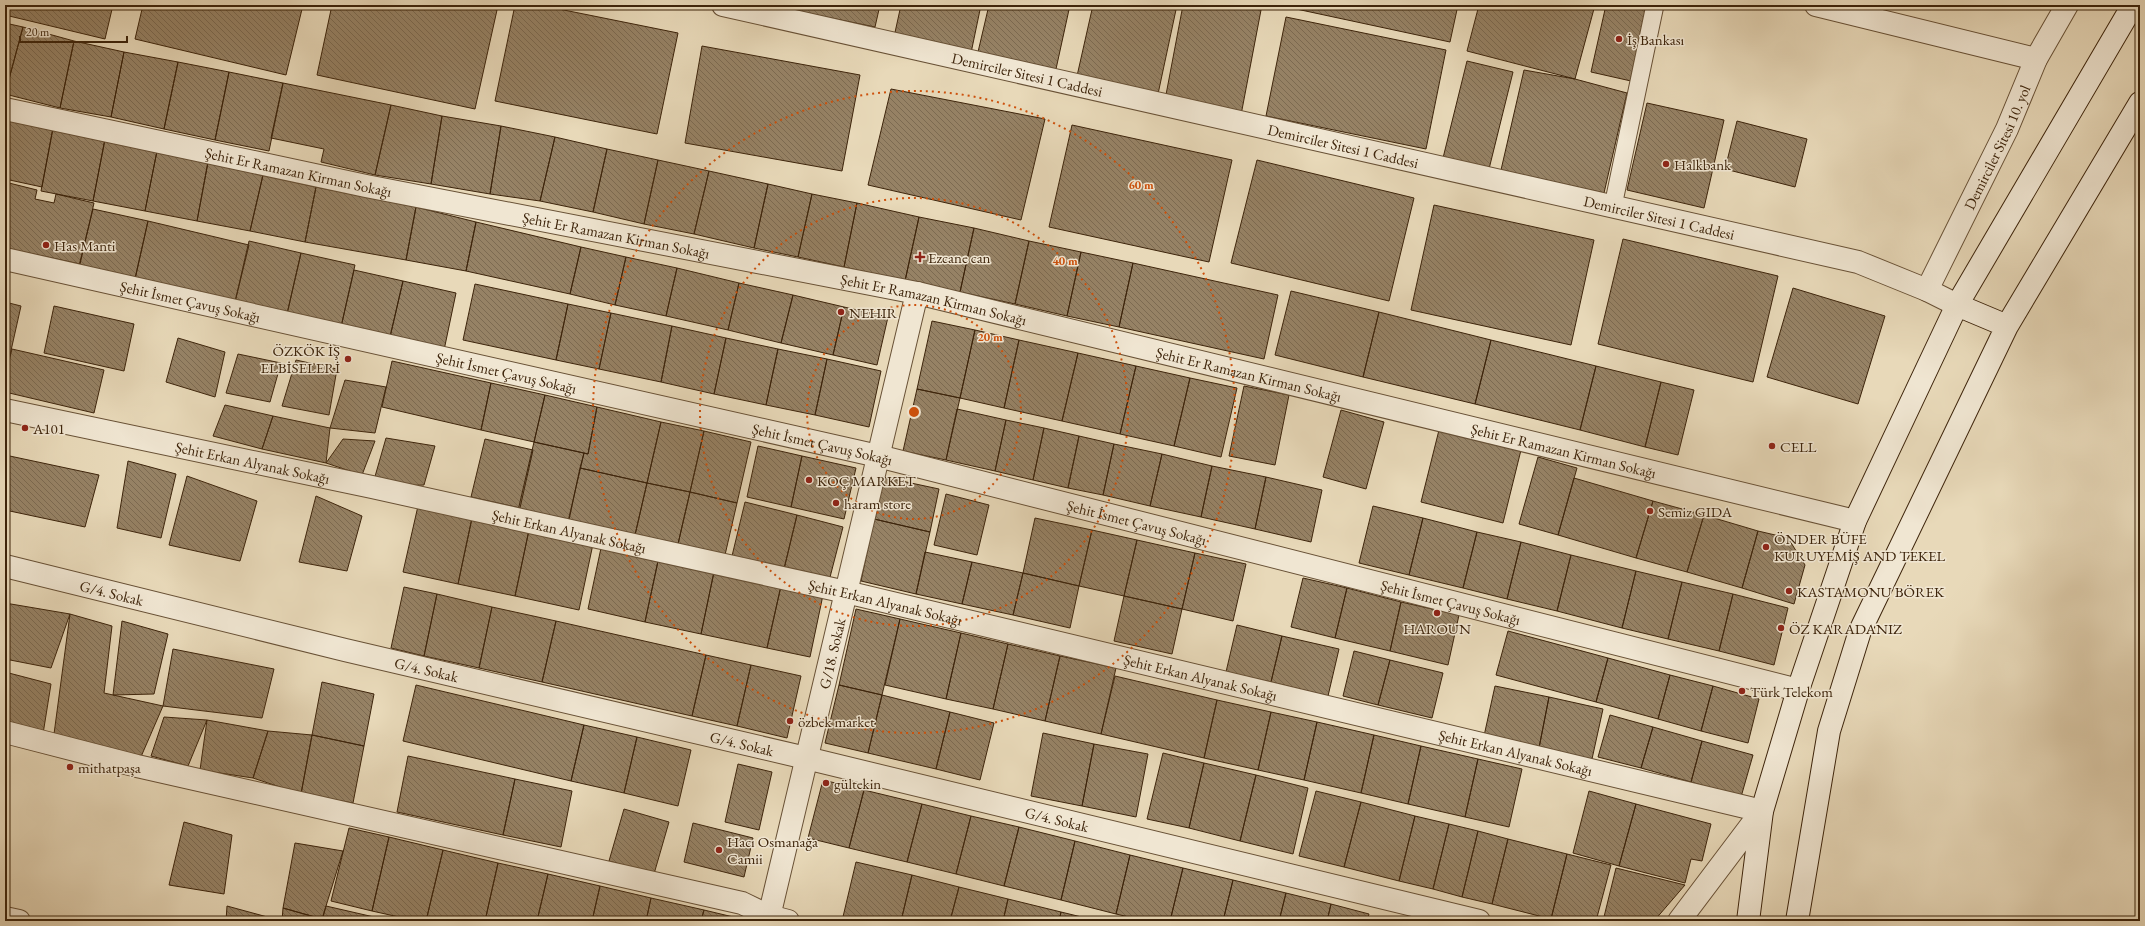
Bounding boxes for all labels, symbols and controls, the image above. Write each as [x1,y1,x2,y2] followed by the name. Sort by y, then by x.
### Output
[20,18,127,44] scale bar
[26,24,50,40] text: 20 m
[1627,30,1685,49] place label: İş Bankası
[1614,34,1624,44] marker: İş Bankası
[950,48,1105,100] street label: Demirciler Sitesi 1 Caddesi
[1959,82,2034,213] street label: Demirciler Sitesi 10. yol
[1266,119,1421,172] street label: Demirciler Sitesi 1 Caddesi
[203,142,394,200] street label: Şehit Er Ramazan Kirman Sokağı
[1674,155,1732,174] place label: Halkbank
[1661,159,1671,169] marker: Halkbank
[1128,177,1154,193] text: 60 m
[1582,191,1737,243] street label: Demirciler Sitesi 1 Caddesi
[521,207,712,262] street label: Şehit Er Ramazan Kirman Sokağı
[54,236,116,255] place label: Has Manti
[41,240,51,250] marker: Has Manti
[928,248,991,267] place label: Ezcane can
[915,252,925,262] marker: Ezcane can
[1052,253,1078,269] text: 40 m
[839,269,1029,329] street label: Şehit Er Ramazan Kirman Sokağı
[118,276,263,326] street label: Şehit İsmet Çavuş Sokağı
[849,303,898,322] place label: NEHIR
[836,307,846,317] marker: NEHIR
[977,329,1003,345] text: 20 m
[260,341,340,377] place label: ÖZKÖK İŞ ELBİSELERİ
[1154,342,1344,405] street label: Şehit Er Ramazan Kirman Sokağı
[434,347,579,397] street label: Şehit İsmet Çavuş Sokağı
[343,354,353,364] marker: ÖZKÖK İŞ ELBİSELERİ
[907,405,921,419] centre of rings
[750,418,895,469] street label: Şehit İsmet Çavuş Sokağı
[32,419,65,438] place label: A101
[1469,419,1659,482] street label: Şehit Er Ramazan Kirman Sokağı
[20,423,30,433] marker: A101
[174,437,332,487] street label: Şehit Erkan Alyanak Sokağı
[1780,437,1817,456] place label: CELL
[1767,441,1777,451] marker: CELL
[817,471,917,490] place label: KOÇ MARKET
[804,475,814,485] marker: KOÇ MARKET
[844,494,911,513] place label: haram store
[1065,495,1209,549] street label: Şehit İsmet Çavuş Sokağı
[831,498,841,508] marker: haram store
[1658,502,1733,521] place label: Semiz GIDA
[490,504,648,557] street label: Şehit Erkan Alyanak Sokağı
[1645,506,1655,516] marker: Semiz GIDA
[1774,529,1946,565] place label: ÖNDER BÜFE KURUYEMİŞ AND TEKEL
[1761,542,1771,552] marker: ÖNDER BÜFE KURUYEMİŞ AND TEKEL
[807,574,964,629] street label: Şehit Erkan Alyanak Sokağı
[78,575,146,610] street label: G/4. Sokak
[1379,575,1523,629] street label: Şehit İsmet Çavuş Sokağı
[1797,582,1945,601] place label: KASTAMONU BÖREK
[1784,586,1794,596] marker: KASTAMONU BÖREK
[1432,608,1442,618] marker: HAROUN
[814,615,849,691] street label: G/18. Sokak
[1403,619,1471,638] place label: HAROUN
[1789,619,1902,638] place label: ÖZ KARADANIZ
[1776,623,1786,633] marker: ÖZ KARADANIZ
[1122,649,1280,704] street label: Şehit Erkan Alyanak Sokağı
[393,652,461,686] street label: G/4. Sokak
[1750,682,1833,701] place label: Türk Telekom
[1737,686,1747,696] marker: Türk Telekom
[798,712,875,731] place label: özbek market
[785,716,795,726] marker: özbek market
[1437,725,1595,780] street label: Şehit Erkan Alyanak Sokağı
[708,726,777,760] street label: G/4. Sokak
[78,758,141,777] place label: mithatpaşa
[65,762,75,772] marker: mithatpaşa
[834,774,881,793] place label: gültekin
[821,778,831,788] marker: gültekin
[1023,802,1092,836] street label: G/4. Sokak
[727,832,818,868] place label: Hacı Osmanağa Camii
[714,845,724,855] marker: Hacı Osmanağa Camii

